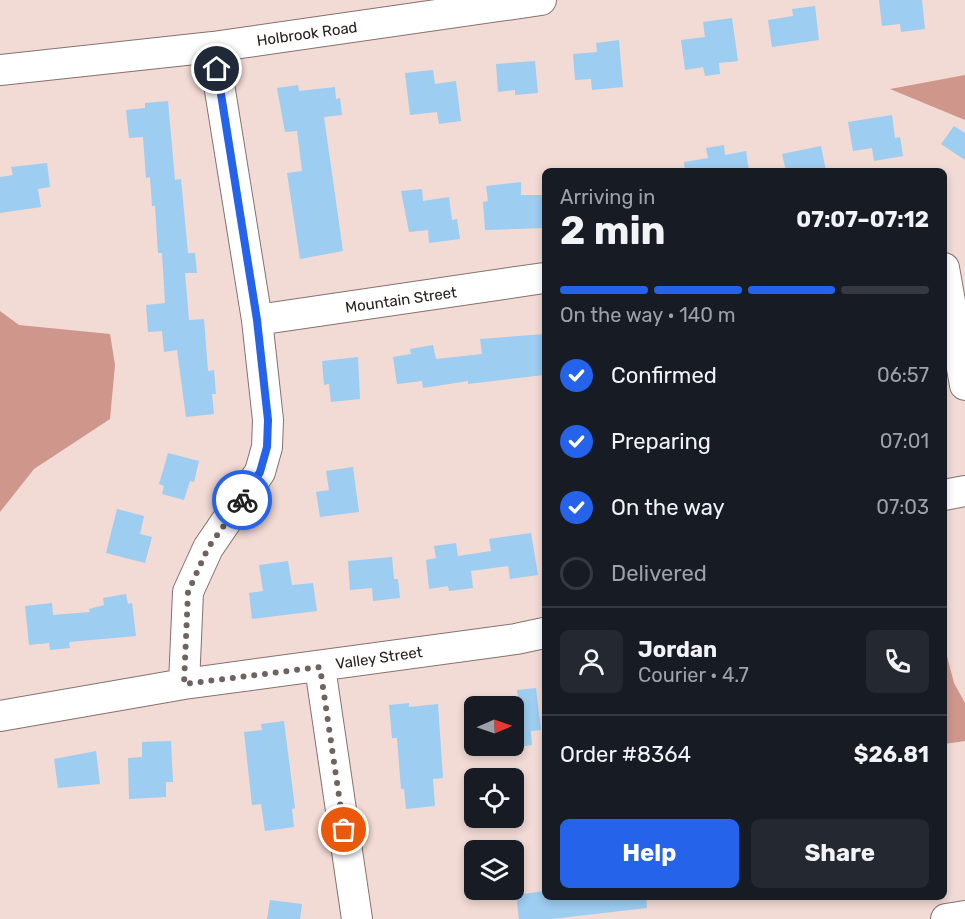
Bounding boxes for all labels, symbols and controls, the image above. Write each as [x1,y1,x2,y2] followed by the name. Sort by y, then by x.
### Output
[255,18,359,50] street label: Holbrook Road
[191,43,242,94] pin
[200,52,233,85] icon: home
[560,185,655,209] text: Arriving in
[796,206,929,233] text: 07:07–07:12
[560,208,666,254] text: 2 min
[344,283,458,317] street label: Mountain Street
[560,303,736,327] text: On the way · 140 m
[560,359,593,392] icon: check
[611,362,717,389] text: Confirmed
[877,363,929,387] text: 06:57
[560,425,593,458] icon: check
[611,428,711,455] text: Preparing
[880,429,929,453] text: 07:01
[212,470,272,530] courier
[226,484,259,517] icon: bike
[560,491,593,524] icon: check
[611,494,725,521] text: On the way
[876,495,929,519] text: 07:03
[611,560,707,587] text: Delivered
[560,630,623,693] button: person
[866,630,929,693] button: phone
[638,636,717,663] text: Jordan
[334,643,424,673] street label: Valley Street
[638,663,749,687] text: Courier · 4.7
[464,696,524,756] north arrow
[464,696,524,900] map controls
[560,741,691,768] text: Order #8364
[854,741,929,768] text: $26.81
[464,768,524,828] button: locate
[318,804,369,855] pin
[327,813,360,846] icon: bag
[560,819,739,888] button: Help
[751,819,929,888] button: Share
[464,840,524,900] button: layers

